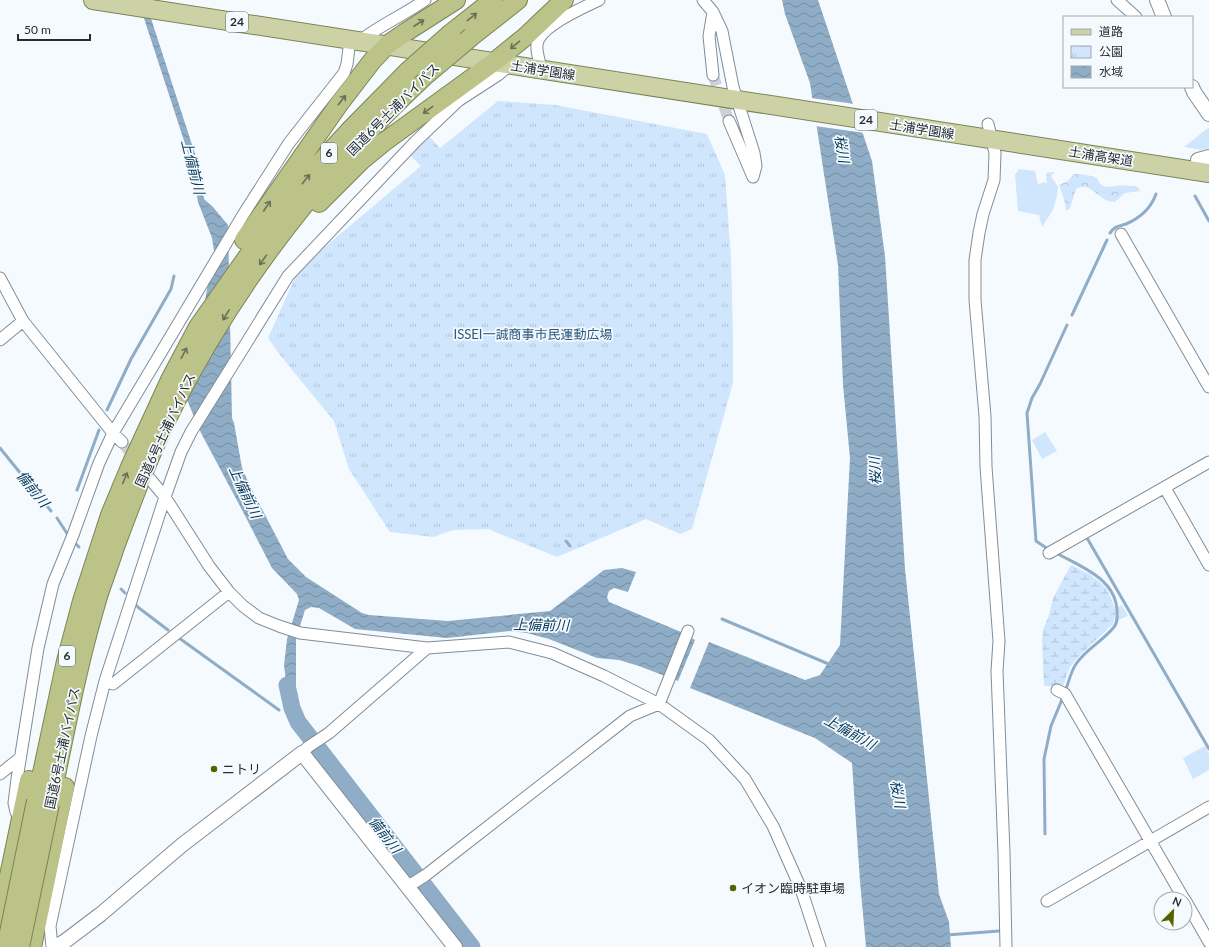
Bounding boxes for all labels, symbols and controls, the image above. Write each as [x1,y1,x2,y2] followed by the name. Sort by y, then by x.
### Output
[226,12,248,32] road number: 24
[467,12,478,21] one-way arrow
[18,16,90,42] scale bar
[1063,16,1193,88] legend
[413,19,424,27] one-way arrow
[24,22,51,37] text: 50 m
[1099,24,1123,39] text: 道路
[510,40,520,49] one-way arrow
[1099,44,1123,59] text: 公園
[510,57,576,83] street label: 土浦学園線
[343,59,443,159] street label: 国道6号土浦バイパス
[1099,64,1123,79] text: 水域
[338,95,346,106] one-way arrow
[423,106,434,114] one-way arrow
[855,110,877,130] road number: 24
[889,116,955,142] street label: 土浦学園線
[832,134,854,166] water label: 桜川
[178,138,209,198] water label: 上備前川
[321,143,337,163] road number: 6
[1068,143,1134,169] street label: 土浦高架道
[302,173,311,184] one-way arrow
[263,201,271,212] one-way arrow
[259,254,267,265] one-way arrow
[222,309,230,320] one-way arrow
[454,326,612,342] park label: ISSEI一誠商事市民運動広場
[181,347,189,359] one-way arrow
[131,370,199,490] street label: 国道6号土浦バイパス
[865,455,884,485] water label: 桜川
[226,463,266,523] water label: 上備前川
[14,467,54,512] water label: 備前川
[122,473,129,485] one-way arrow
[513,616,571,634] water label: 上備前川
[59,646,75,666] road number: 6
[41,686,83,810] street label: 国道6号土浦バイパス
[822,711,881,754] water label: 上備前川
[222,761,261,777] place label: ニトリ
[209,764,219,774] marker: ニトリ
[887,779,910,811] water label: 桜川
[366,813,406,858] water label: 備前川
[741,880,845,896] place label: イオン臨時駐車場
[728,883,738,893] marker: イオン臨時駐車場
[1153,891,1193,931] north arrow
[1171,894,1184,909] text: N

